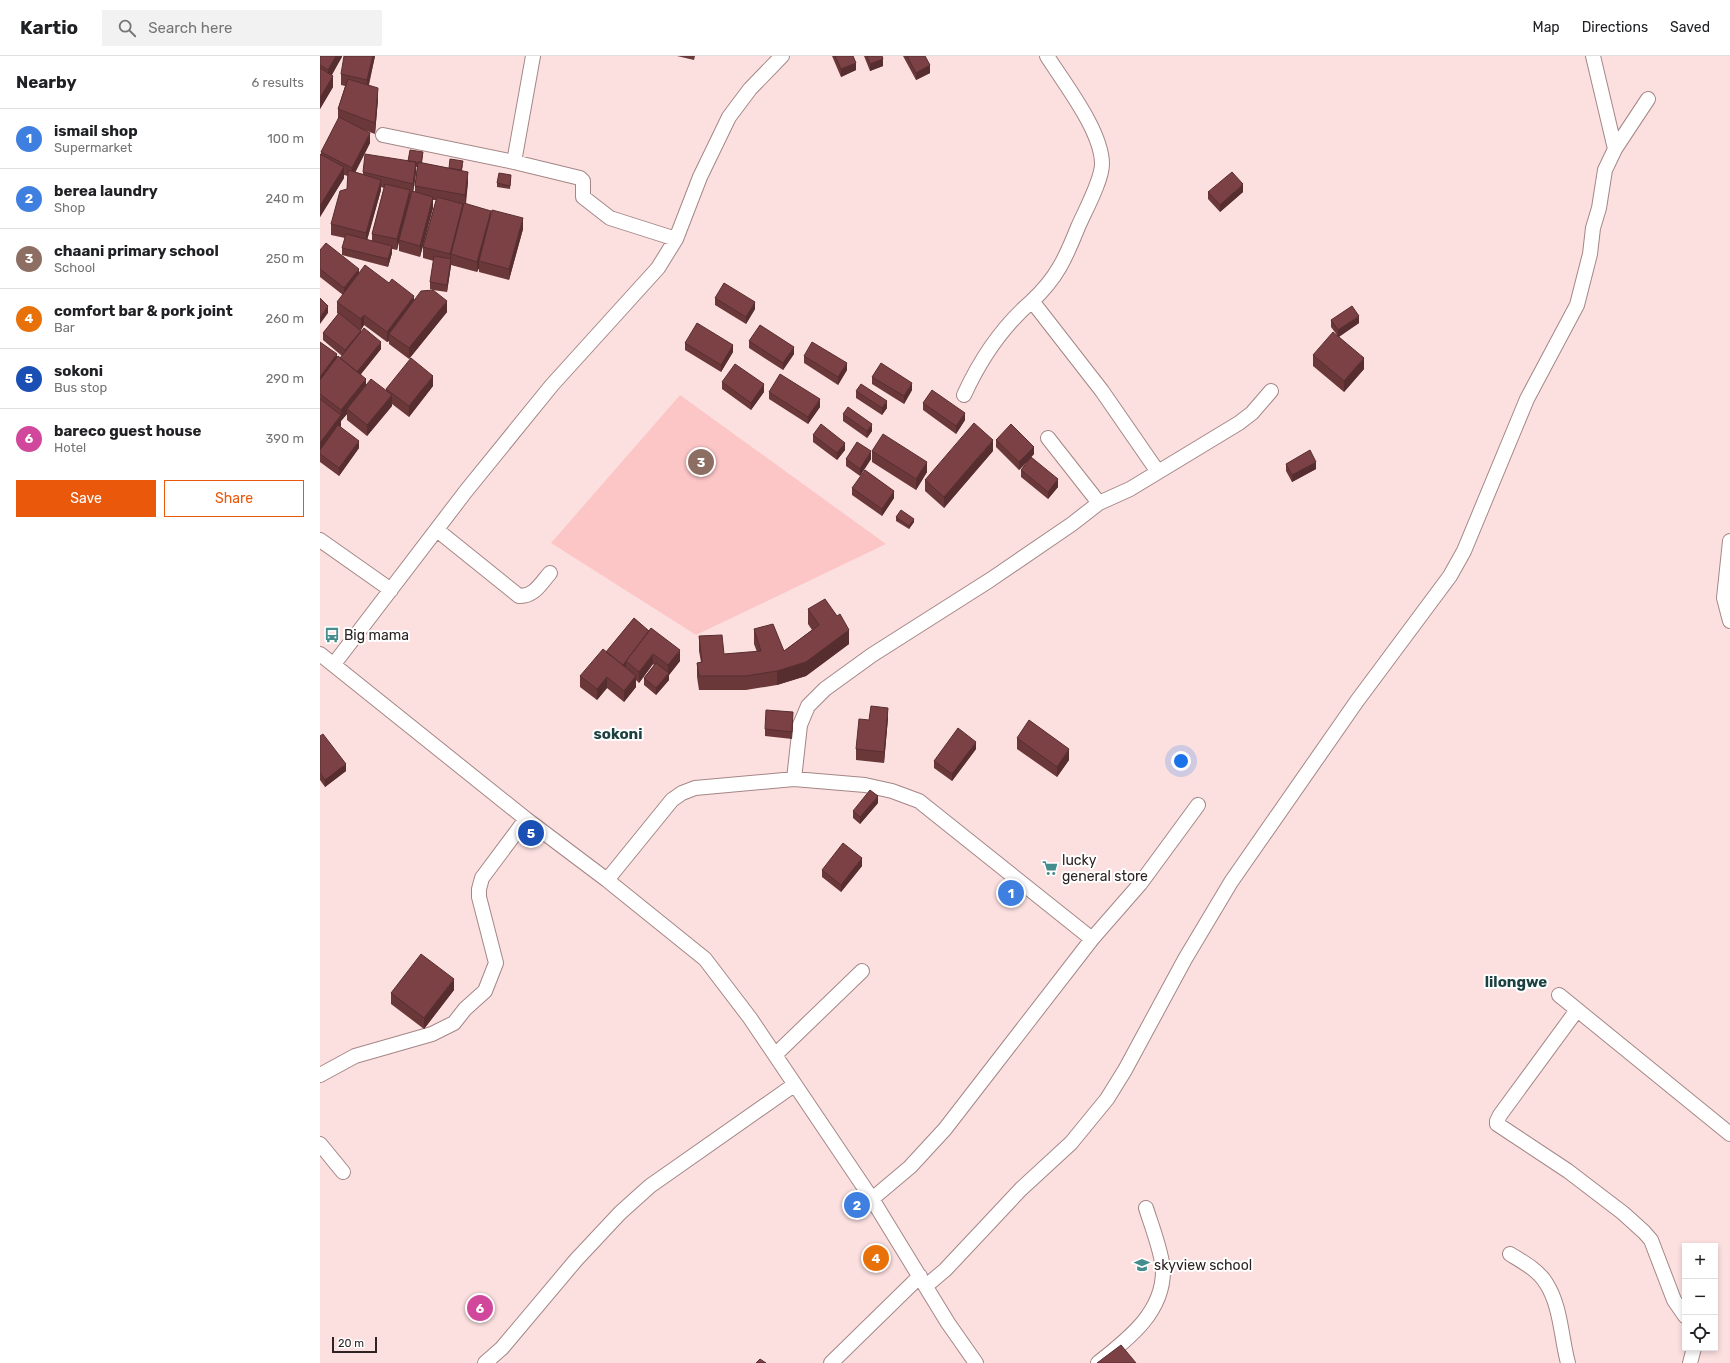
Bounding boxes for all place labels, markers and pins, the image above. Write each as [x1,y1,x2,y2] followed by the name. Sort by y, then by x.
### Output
[688,447,714,477] pin: 3
[323,626,341,644] bus stop icon: Big mama
[344,627,409,644] place label: Big mama
[518,818,544,848] pin: 5
[1062,852,1148,885] place label: lucky general store
[1041,859,1059,877] supermarket icon: lucky general store
[998,878,1024,908] pin: 1
[844,1190,870,1220] pin: 2
[863,1243,889,1273] pin: 4
[1133,1256,1151,1274] school or university icon: skyview school
[1154,1257,1252,1274] place label: skyview school
[467,1293,493,1323] pin: 6

